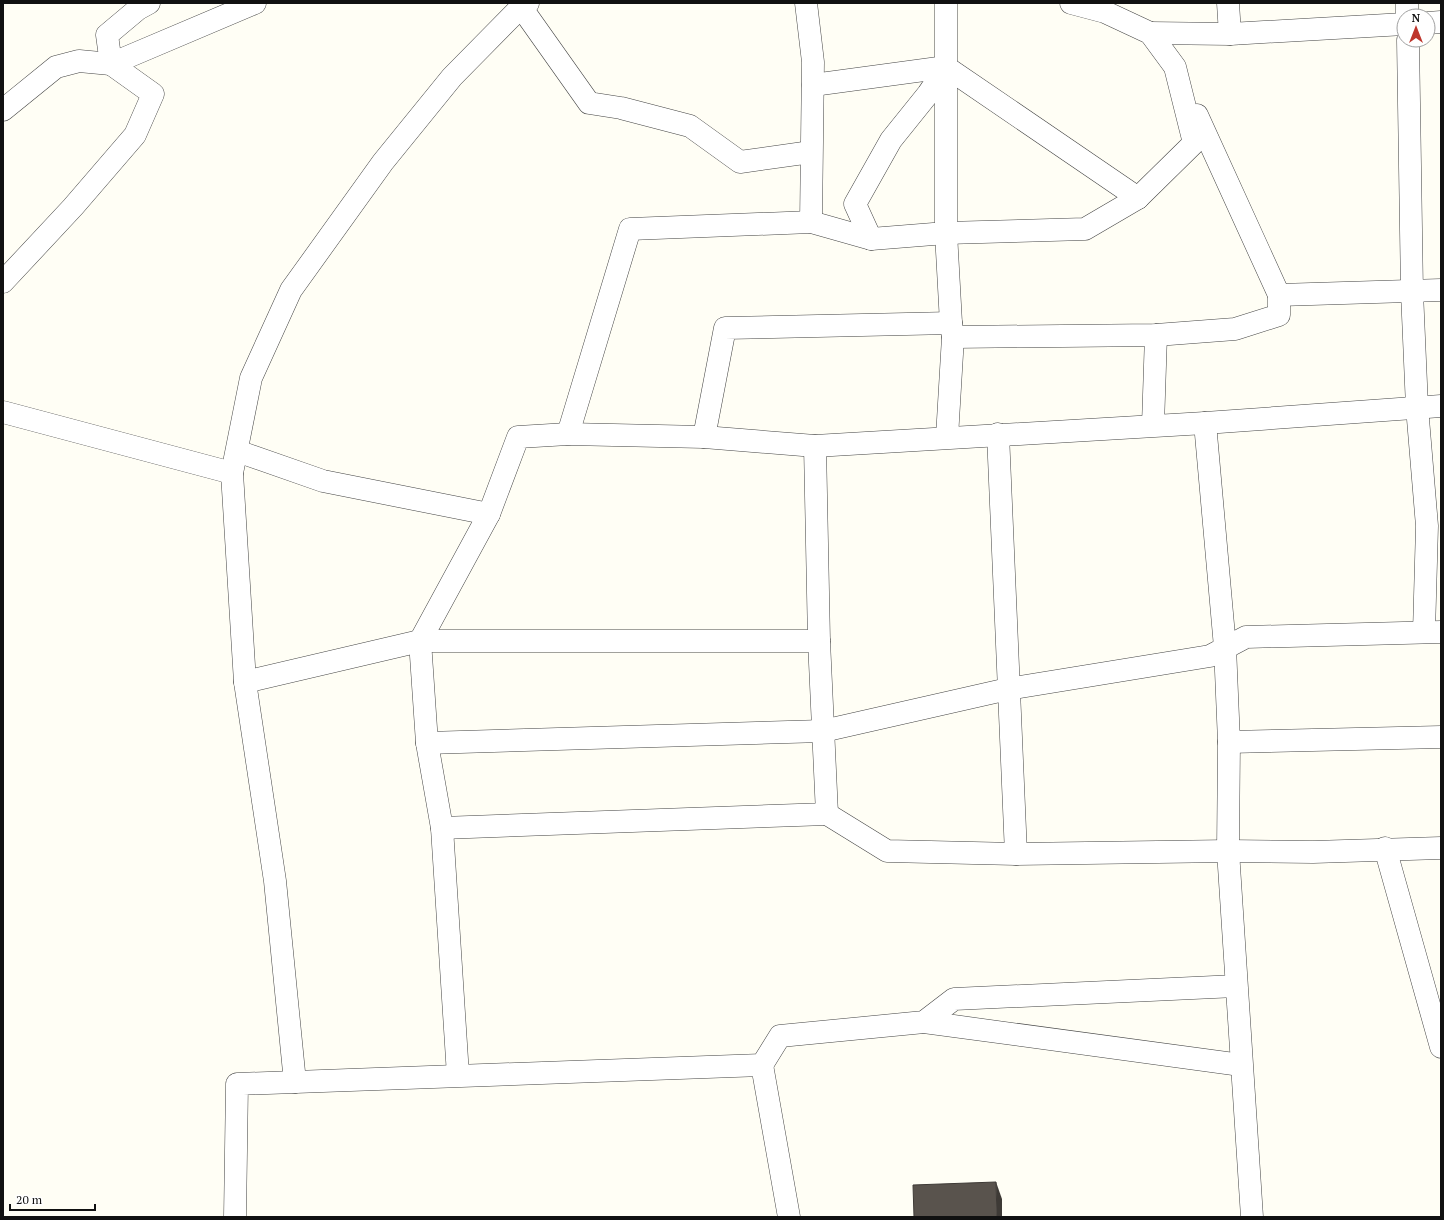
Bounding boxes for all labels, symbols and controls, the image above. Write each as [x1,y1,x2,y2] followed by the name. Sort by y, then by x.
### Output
[1396,8,1436,48] north arrow
[1412,11,1421,25] text: N
[10,1186,95,1212] scale bar
[16,1192,43,1207] text: 20 m

